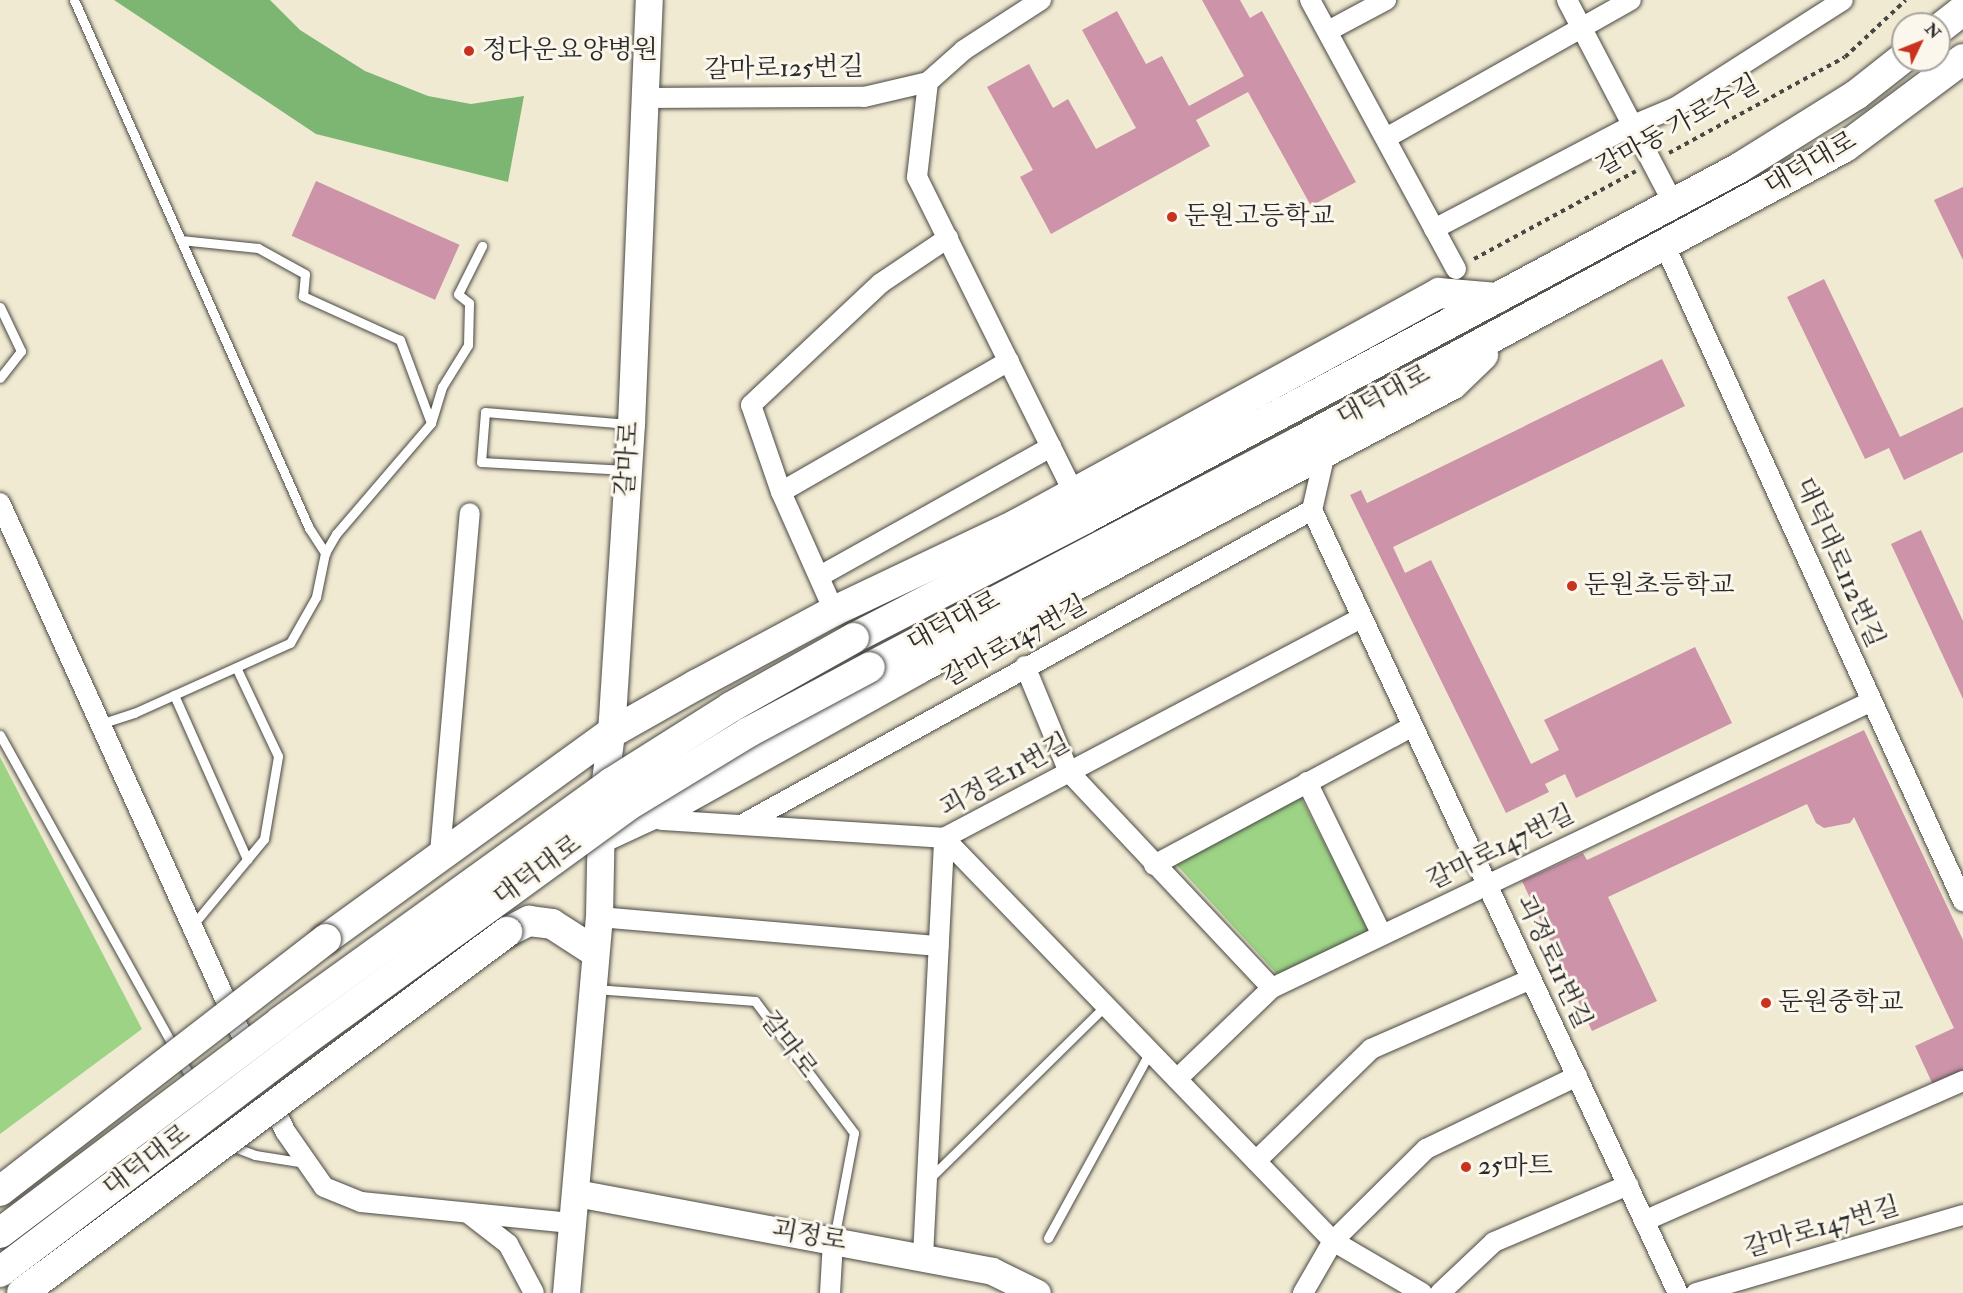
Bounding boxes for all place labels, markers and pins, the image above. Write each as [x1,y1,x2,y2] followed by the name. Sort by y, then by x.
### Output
[482,35,658,67] place label: 정다운요양병원
[460,42,478,60] marker: 정다운요양병원
[1184,201,1335,233] place label: 둔원고등학교
[1165,210,1179,224] marker: 둔원고등학교
[1584,570,1735,602] place label: 둔원초등학교
[1565,579,1579,593] marker: 둔원초등학교
[1778,987,1904,1019] place label: 둔원중학교
[1759,996,1773,1010] marker: 둔원중학교
[1478,1151,1553,1183] place label: 25마트
[1459,1160,1473,1174] marker: 25마트

